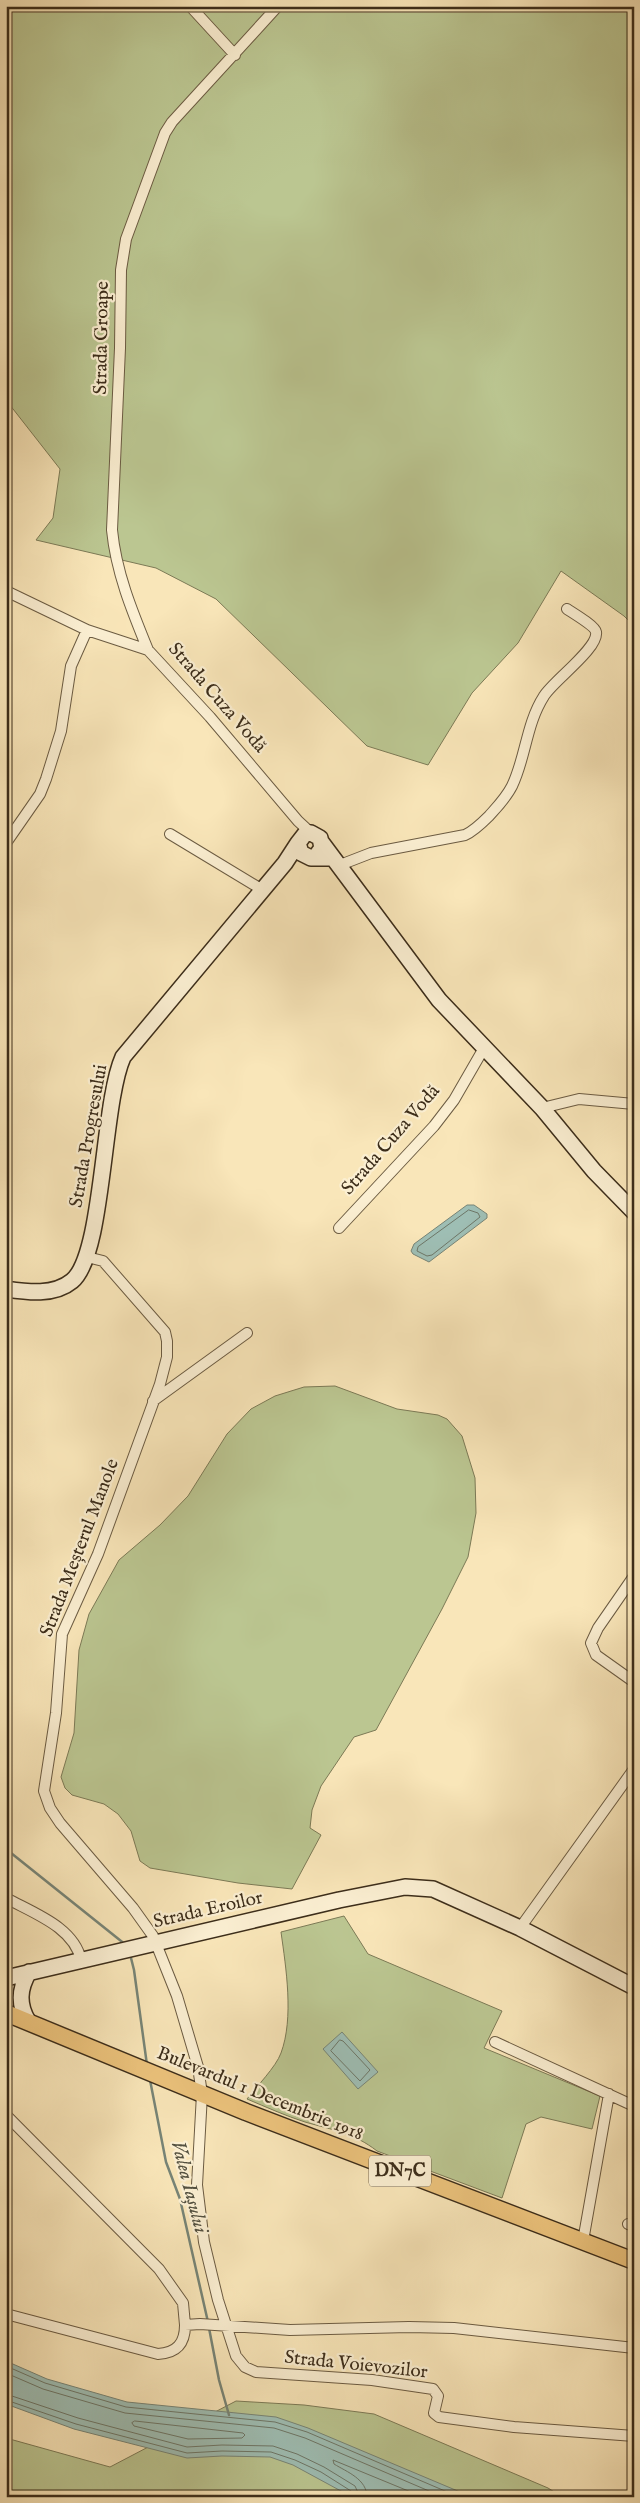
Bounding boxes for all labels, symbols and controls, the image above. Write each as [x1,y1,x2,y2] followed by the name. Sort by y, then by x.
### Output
[89,281,115,395] street label: Strada Groape
[163,638,272,759] street label: Strada Cuza Vodă
[65,1063,113,1209] street label: Strada Progresului
[337,1079,446,1200] street label: Strada Cuza Vodă
[35,1455,125,1640] street label: Strada Meșterul Manole
[151,1886,265,1934] street label: Strada Eroilor
[153,2042,367,2146] street label: Bulevardul 1 Decembrie 1918
[165,2138,214,2237] water label: Valea Iașului
[369,2156,431,2186] road number: DN7C
[283,2346,429,2384] street label: Strada Voievozilor

